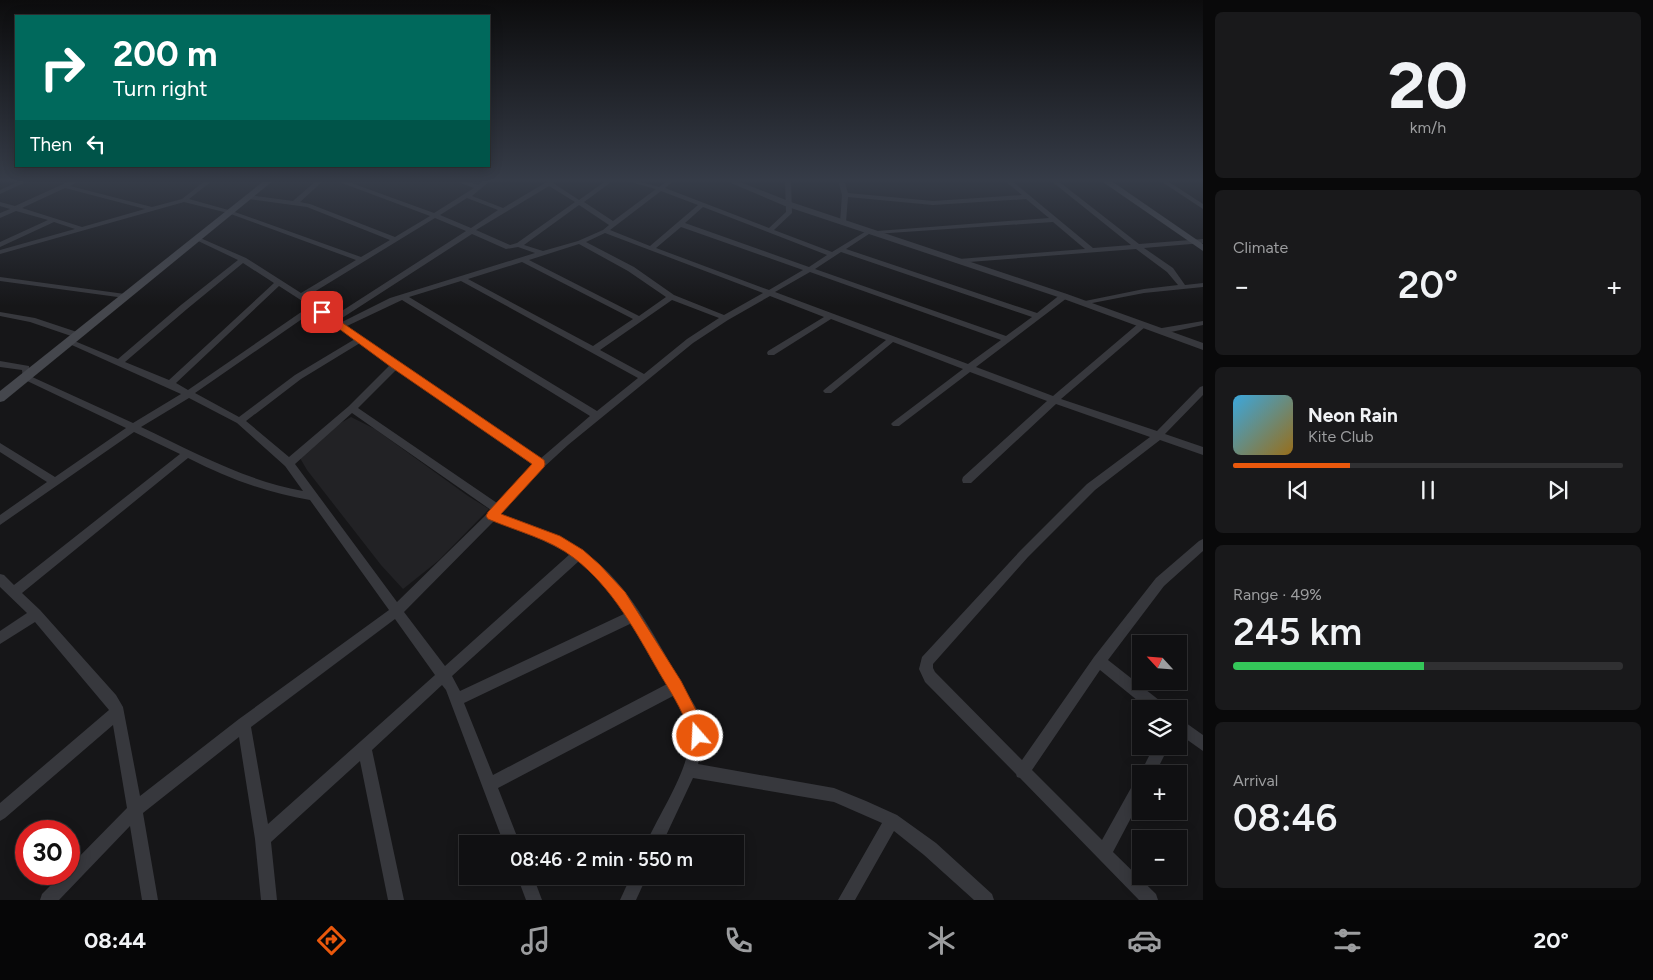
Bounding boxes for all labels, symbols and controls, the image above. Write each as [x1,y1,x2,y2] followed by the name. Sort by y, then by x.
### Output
[113,33,217,75] text: 200 m
[30,35,95,100] icon: right
[1388,46,1468,124] text: 20
[113,75,208,102] text: Turn right
[1410,118,1446,137] text: km/h
[82,130,110,158] icon: left
[30,133,72,156] text: Then
[1233,238,1288,257] text: Climate
[1398,262,1458,308] text: 20°
[1233,269,1250,303] text: −
[1606,269,1623,303] text: +
[301,291,343,333] pin
[308,298,336,326] icon: arrive
[1308,404,1398,427] text: Neon Rain
[1308,427,1374,446] text: Kite Club
[1284,476,1312,504] icon: previous
[1414,476,1442,504] icon: pause
[1544,476,1572,504] icon: next
[1233,585,1322,604] text: Range · 49%
[1233,609,1362,655] text: 245 km
[1132,635,1188,690] north arrow
[1132,635,1187,885] map controls
[1132,700,1187,755] button: layers
[671,709,723,761] position arrow
[1132,765,1187,820] button: +
[1233,771,1278,790] text: Arrival
[1233,795,1337,841] text: 08:46
[15,820,80,885] speed limit sign: 30
[1132,830,1187,885] button: −
[510,848,693,871] text: 08:46 · 2 min · 550 m
[314,923,349,958] icon: directions
[518,923,553,958] icon: music
[721,923,756,958] icon: phone
[924,923,959,958] icon: climate
[1127,923,1162,958] icon: car
[1330,923,1365,958] icon: filters
[84,927,146,954] text: 08:44
[1533,927,1569,954] text: 20°

